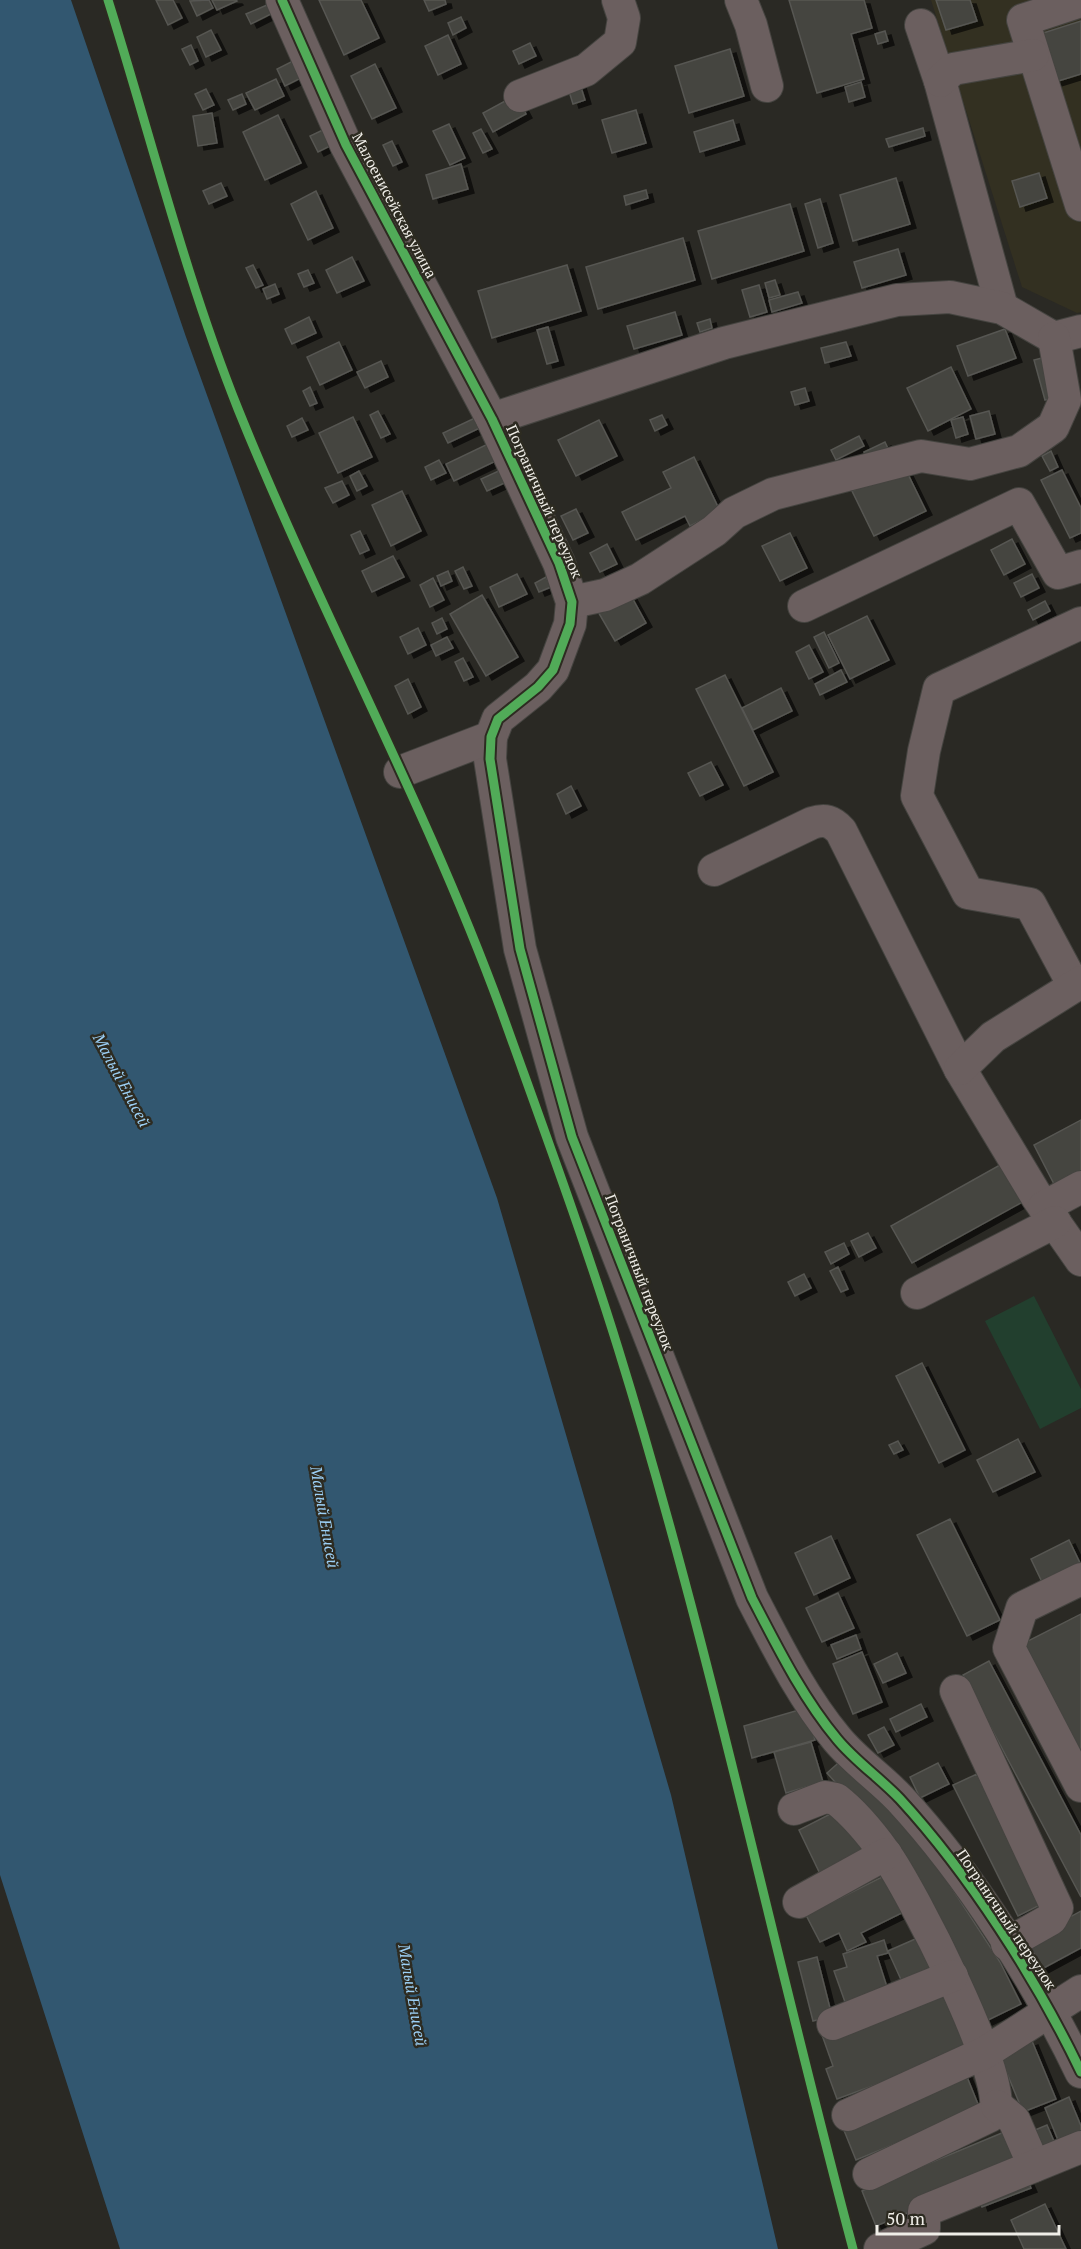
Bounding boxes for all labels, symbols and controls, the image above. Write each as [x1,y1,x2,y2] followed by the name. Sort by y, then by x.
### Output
[348,129,442,282] street label: Малоенисейская улица
[502,421,588,582] street label: Пограничный переулок
[88,1028,156,1131] water label: Малый Енисей
[601,1191,679,1354] street label: Пограничный переулок
[305,1463,345,1570] water label: Малый Енисей
[952,1845,1062,1994] street label: Пограничный переулок
[393,1941,433,2048] water label: Малый Енисей
[877,2198,1058,2236] scale bar
[886,2206,926,2230] text: 50 m

